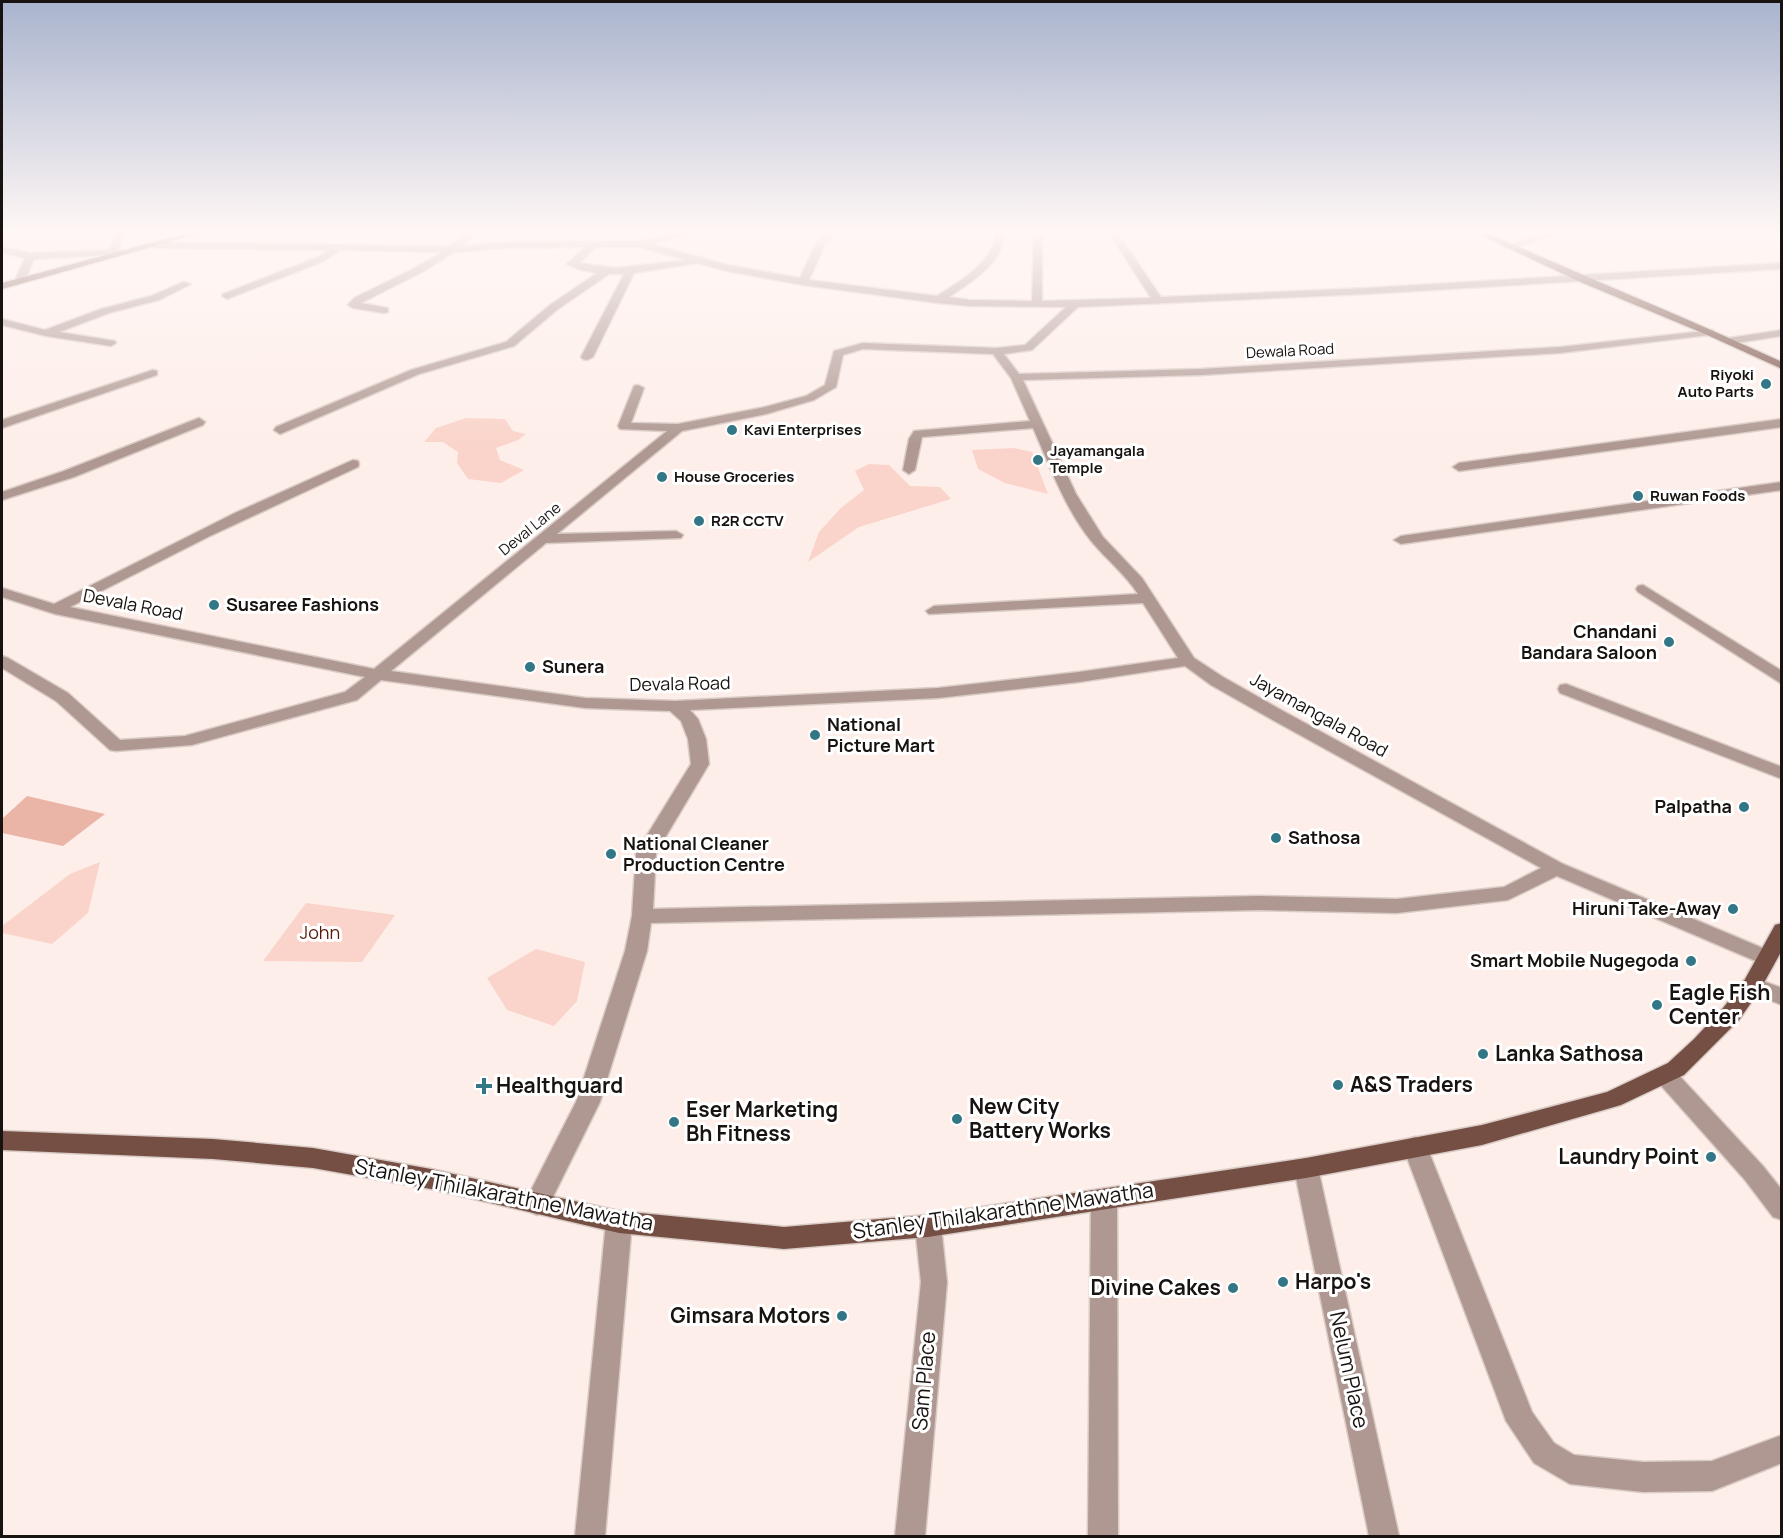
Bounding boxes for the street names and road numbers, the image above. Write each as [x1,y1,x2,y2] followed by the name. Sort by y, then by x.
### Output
[1245,338,1335,363] street label: Dewala Road
[494,497,565,560] street label: Deval Lane
[81,583,185,625] street label: Devala Road
[1246,666,1393,762] street label: Jayamangala Road
[629,670,731,696] street label: Devala Road
[353,1151,656,1237] street label: Stanley Thilakarathne Mawatha
[851,1175,1155,1245] street label: Stanley Thilakarathne Mawatha
[1324,1309,1376,1431] street label: Nelum Place
[905,1330,941,1432] street label: Sam Place

